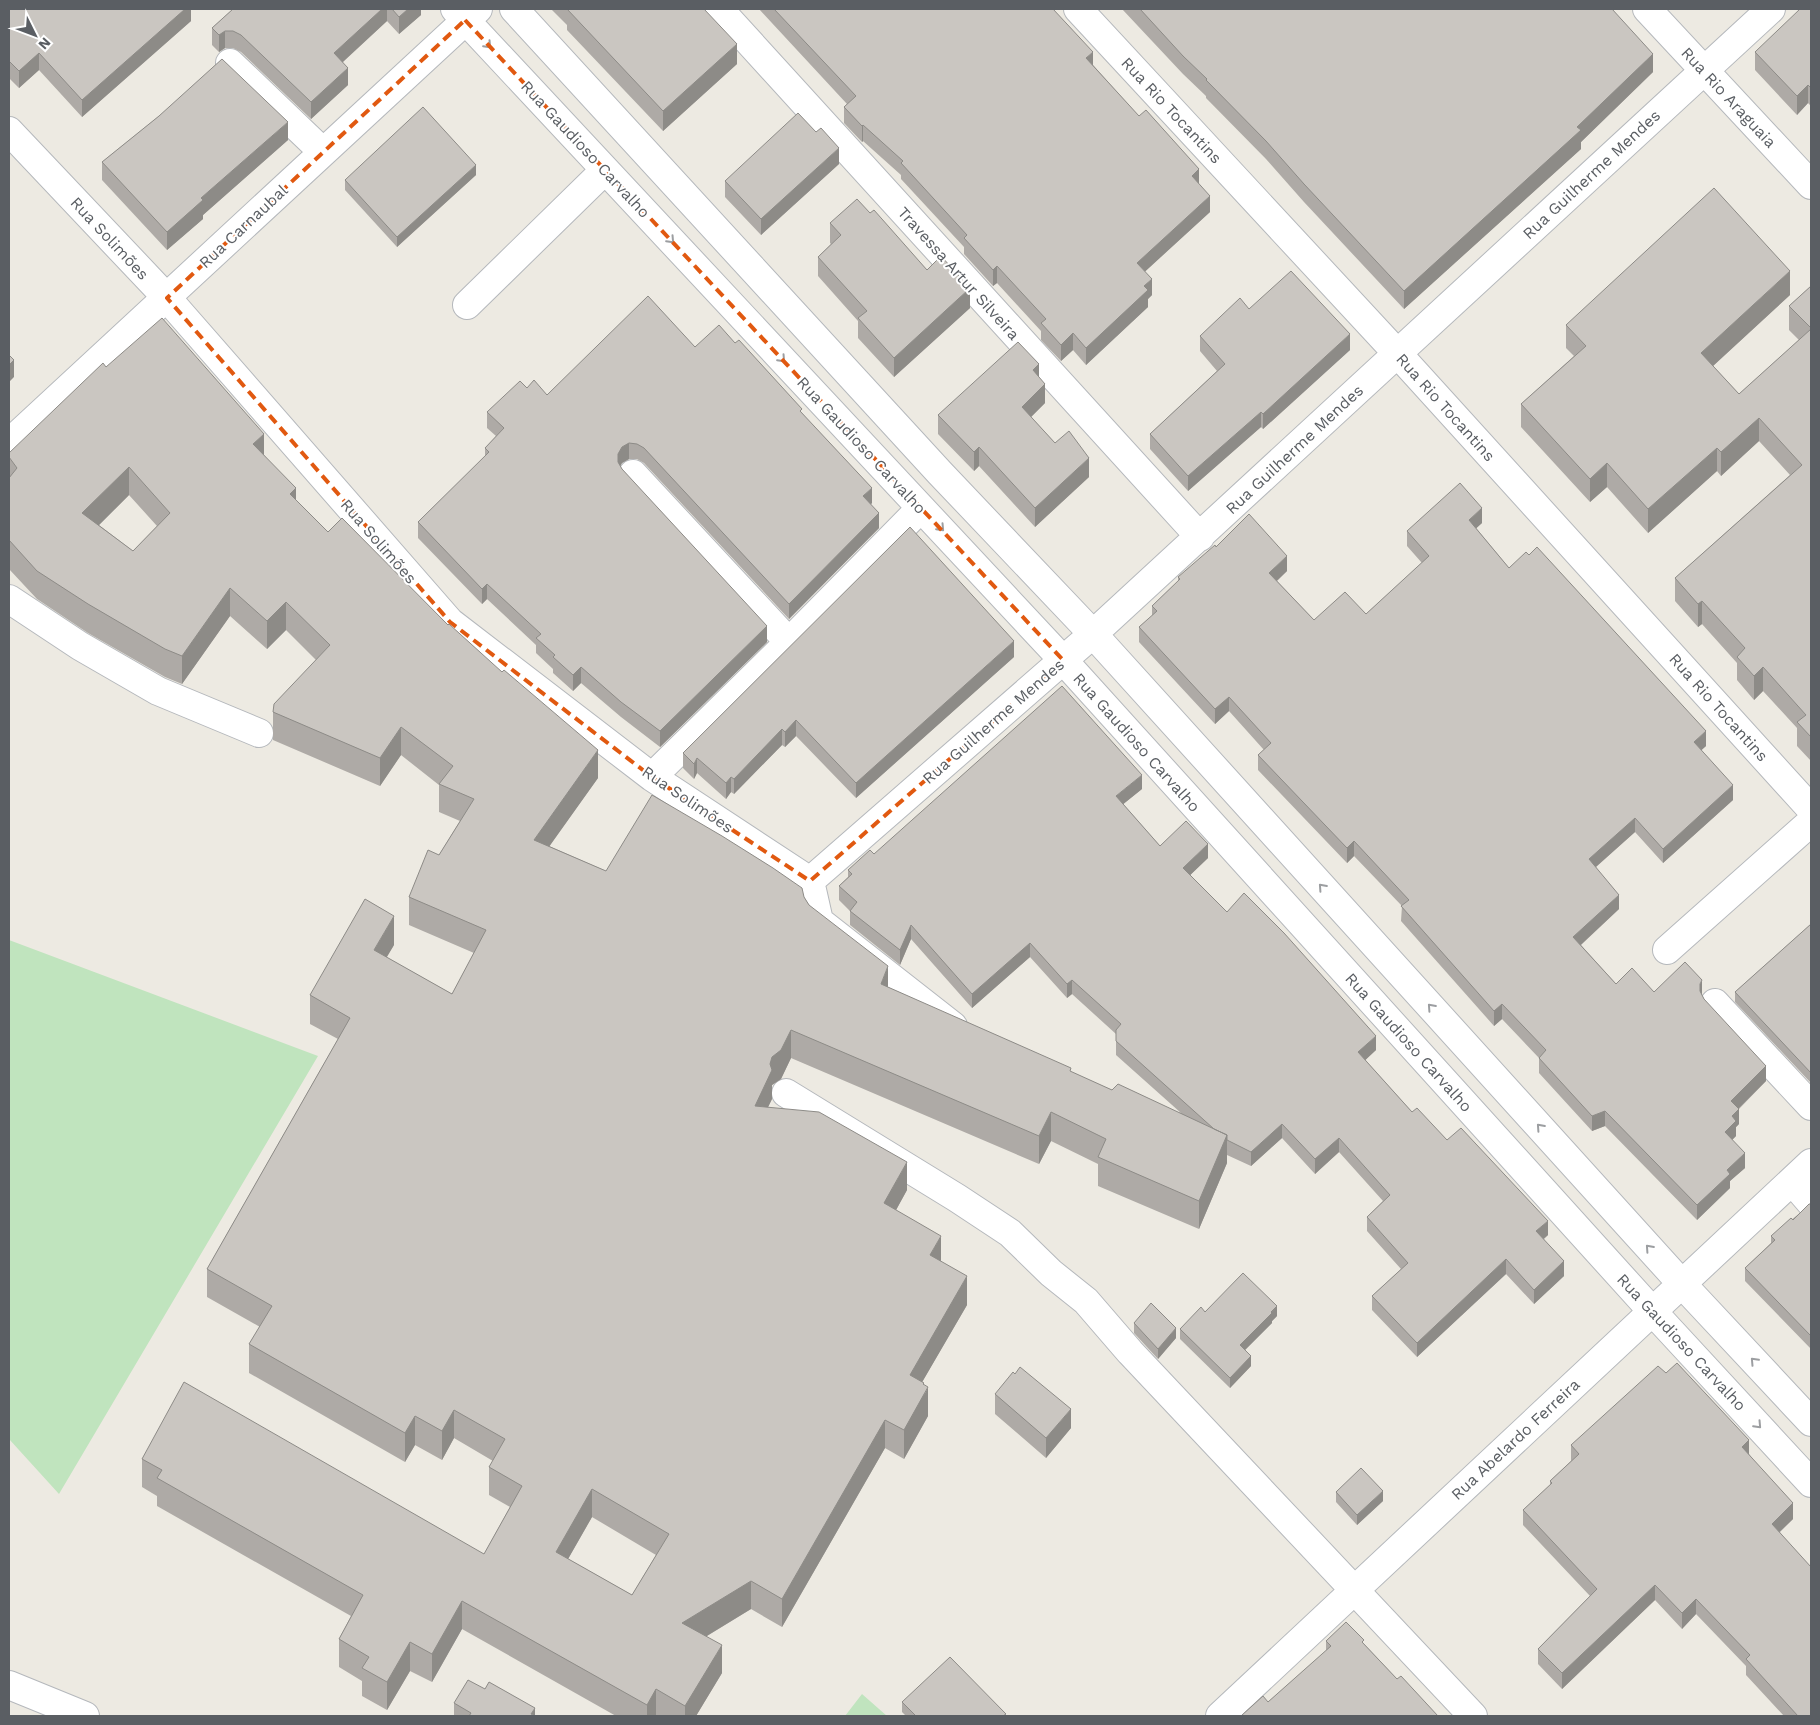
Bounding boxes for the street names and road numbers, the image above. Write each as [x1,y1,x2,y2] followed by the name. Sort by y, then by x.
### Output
[1677,43,1780,152] street label: Rua Rio Araguaia
[1117,53,1226,167] street label: Rua Rio Tocantins
[517,77,654,222] street label: Rua Gaudioso Carvalho
[1519,106,1664,243] street label: Rua Guilherme Mendes
[195,181,292,272] street label: Rua Carnaubal
[67,193,153,284] street label: Rua Solimões
[894,203,1023,344] street label: Travessa Artur Silveira
[1392,350,1499,465] street label: Rua Rio Tocantins
[793,373,930,518] street label: Rua Gaudioso Carvalho
[1222,381,1367,518] street label: Rua Guilherme Mendes
[337,495,421,588] street label: Rua Solimões
[1665,650,1772,765] street label: Rua Rio Tocantins
[919,655,1068,788] street label: Rua Guilherme Mendes
[1069,669,1204,816] street label: Rua Gaudioso Carvalho
[638,762,737,837] street label: Rua Solimões
[1341,969,1476,1116] street label: Rua Gaudioso Carvalho
[1613,1270,1750,1415] street label: Rua Gaudioso Carvalho
[1447,1375,1584,1504] street label: Rua Abelardo Ferreira

